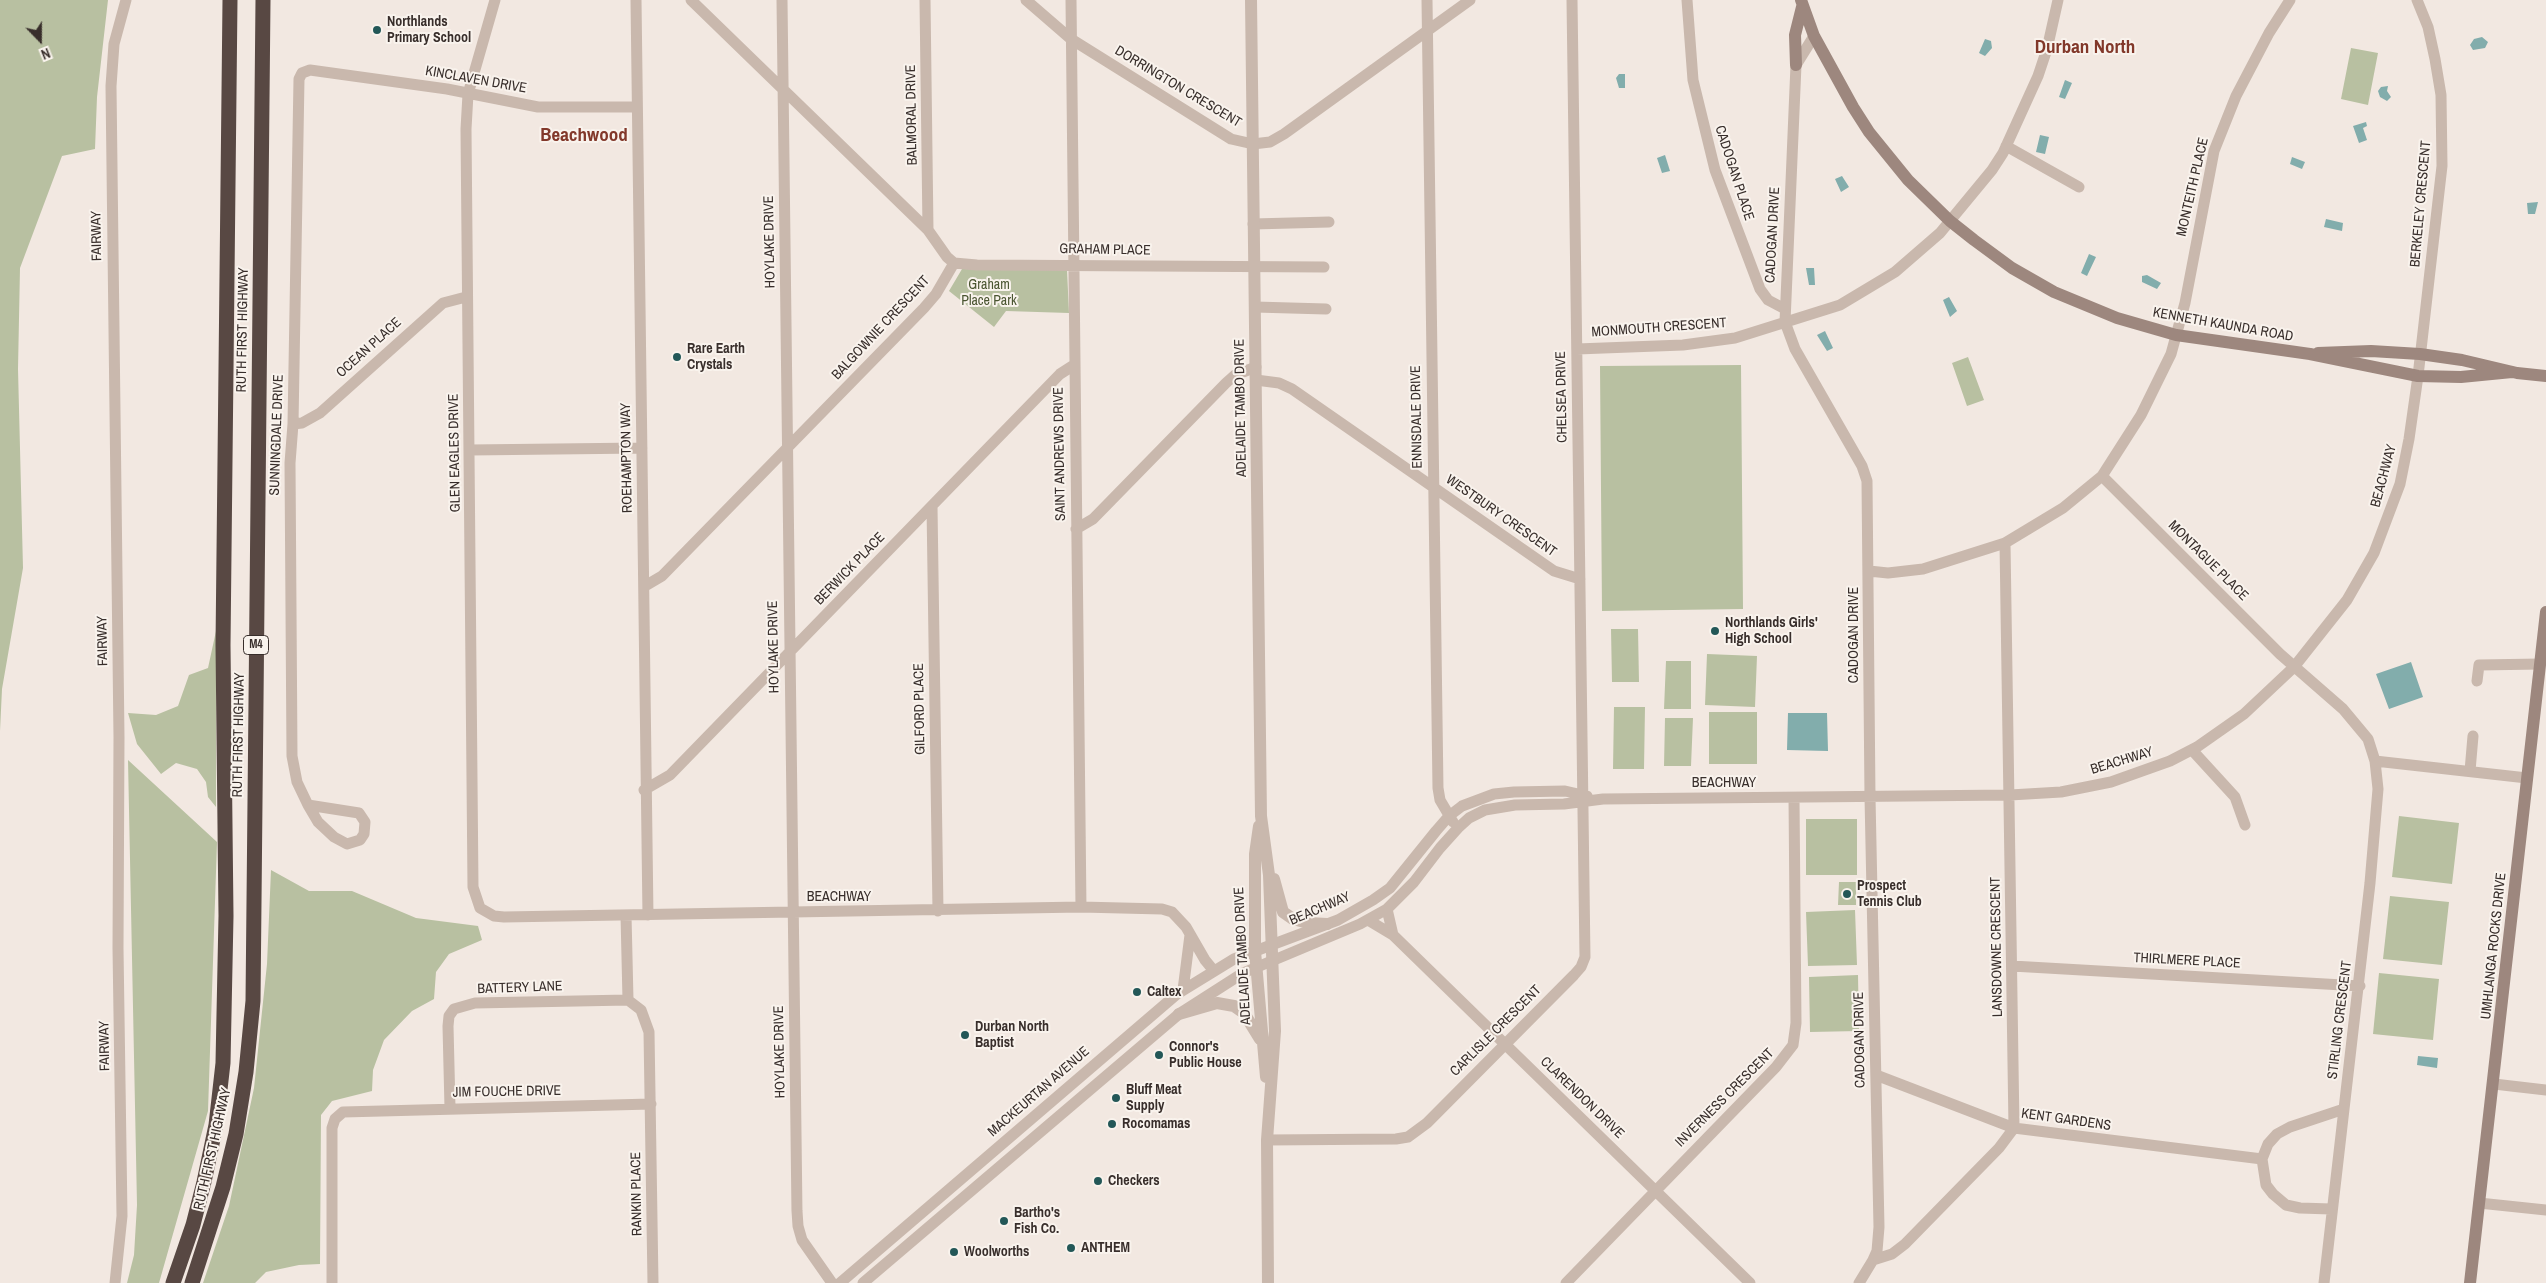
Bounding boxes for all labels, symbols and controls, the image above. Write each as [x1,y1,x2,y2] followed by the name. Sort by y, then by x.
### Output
[387,14,471,46] place label: Northlands Primary School
[15,15,65,65] north arrow
[371,24,383,36] marker: Northlands Primary School
[2035,37,2135,59] district label: Durban North
[1112,43,1244,131] street label: DORRINGTON CRESCENT
[38,44,53,64] text: N
[424,63,528,97] street label: KINCLAVEN DRIVE
[903,64,921,166] street label: BALMORAL DRIVE
[1711,123,1757,223] street label: CADOGAN PLACE
[540,125,628,147] district label: Beachwood
[2173,136,2213,238] street label: MONTEITH PLACE
[2407,140,2435,268] street label: BERKELEY CRESCENT
[1762,186,1784,284] street label: CADOGAN DRIVE
[761,196,779,288] street label: HOYLAKE DRIVE
[88,211,106,261] street label: FAIRWAY
[1059,241,1151,259] street label: GRAHAM PLACE
[234,267,252,393] street label: RUTH FIRST HIGHWAY
[829,273,933,383] street label: BALGOWNIE CRESCENT
[961,277,1017,310] park label: Graham Place Park
[2152,304,2294,346] street label: KENNETH KAUNDA ROAD
[333,314,405,382] street label: OCEAN PLACE
[1591,315,1727,341] street label: MONMOUTH CRESCENT
[1231,339,1251,477] street label: ADELAIDE TAMBO DRIVE
[687,341,745,374] place label: Rare Earth Crystals
[671,351,683,363] marker: Rare Earth Crystals
[1553,351,1571,443] street label: CHELSEA DRIVE
[1408,365,1426,469] street label: ENNISDALE DRIVE
[266,374,288,496] street label: SUNNINGDALE DRIVE
[1050,387,1070,521] street label: SAINT ANDREWS DRIVE
[446,394,464,512] street label: GLEN EAGLES DRIVE
[618,403,636,513] street label: ROEHAMPTON WAY
[2368,443,2400,509] street label: BEACHWAY
[1442,471,1560,561] street label: WESTBURY CRESCENT
[2164,517,2252,605] street label: MONTAGUE PLACE
[811,529,889,609] street label: BERWICK PLACE
[1846,587,1862,683] street label: CADOGAN DRIVE
[765,601,783,693] street label: HOYLAKE DRIVE
[1725,615,1818,648] place label: Northlands Girls' High School
[94,616,112,666] street label: FAIRWAY
[1709,625,1721,637] marker: Northlands Girls' High School
[244,636,268,654] road number: M4
[911,663,929,755] street label: GILFORD PLACE
[230,672,248,798] street label: RUTH FIRST HIGHWAY
[2089,744,2155,778] street label: BEACHWAY
[1692,775,1756,791] street label: BEACHWAY
[2478,872,2510,1020] street label: UMHLANGA ROCKS DRIVE
[1987,877,2007,1017] street label: LANSDOWNE CRESCENT
[1857,878,1922,910] place label: Prospect Tennis Club
[1231,887,1255,1025] street label: ADELAIDE TAMBO DRIVE
[1841,888,1853,900] marker: Prospect Tennis Club
[807,889,871,905] street label: BEACHWAY
[1287,889,1353,929] street label: BEACHWAY
[2133,950,2241,972] street label: THIRLMERE PLACE
[2324,960,2356,1080] street label: STIRLING CRESCENT
[477,978,563,998] street label: BATTERY LANE
[1447,982,1545,1080] street label: CARLISLE CRESCENT
[1147,984,1181,1000] place label: Caltex
[1131,986,1143,998] marker: Caltex
[1851,992,1869,1088] street label: CADOGAN DRIVE
[771,1006,789,1098] street label: HOYLAKE DRIVE
[975,1019,1049,1052] place label: Durban North Baptist
[96,1021,114,1071] street label: FAIRWAY
[959,1029,971,1041] marker: Durban North Baptist
[1169,1039,1242,1072] place label: Connor's Public House
[985,1043,1093,1141] street label: MACKEURTAN AVENUE
[1672,1045,1778,1151] street label: INVERNESS CRESCENT
[1153,1049,1165,1061] marker: Connor's Public House
[1536,1054,1628,1142] street label: CLARENDON DRIVE
[1126,1082,1181,1114] place label: Bluff Meat Supply
[453,1083,561,1101] street label: JIM FOUCHE DRIVE
[191,1086,235,1212] street label: RUTH FIRST HIGHWAY
[1110,1092,1122,1104] marker: Bluff Meat Supply
[2020,1105,2112,1135] street label: KENT GARDENS
[1122,1116,1190,1132] place label: Rocomamas
[1106,1118,1118,1130] marker: Rocomamas
[628,1152,646,1236] street label: RANKIN PLACE
[1108,1173,1160,1189] place label: Checkers
[1092,1175,1104,1187] marker: Checkers
[1014,1205,1060,1238] place label: Bartho's Fish Co.
[998,1215,1010,1227] marker: Bartho's Fish Co.
[1081,1240,1130,1256] place label: ANTHEM
[1065,1242,1077,1254] marker: ANTHEM
[964,1244,1029,1260] place label: Woolworths
[948,1246,960,1258] marker: Woolworths

